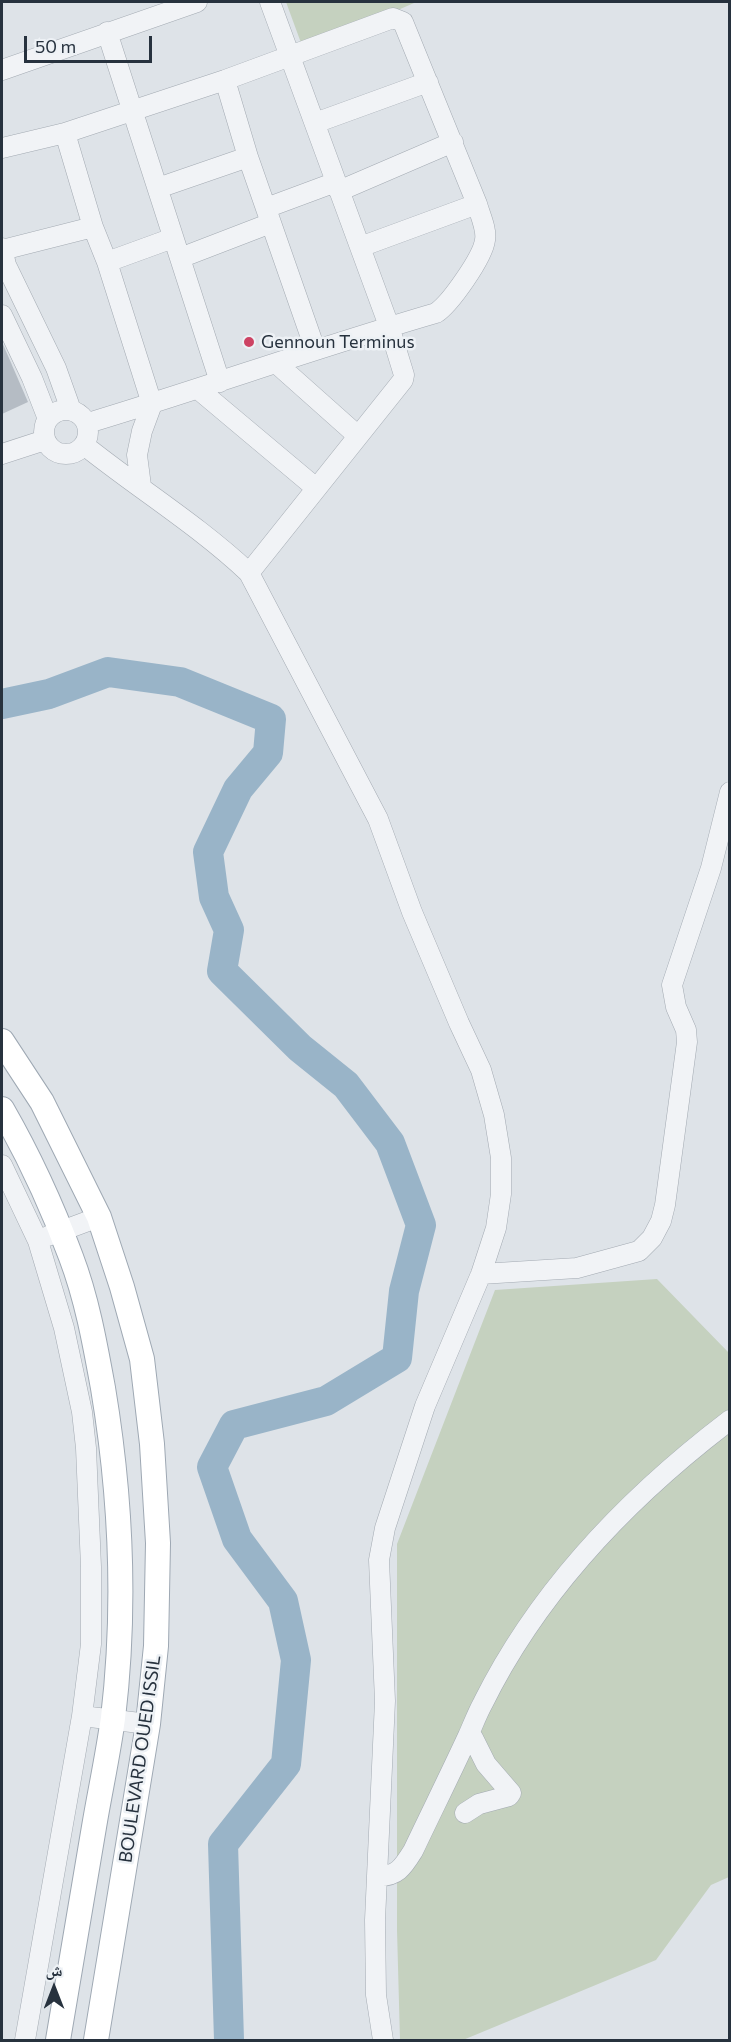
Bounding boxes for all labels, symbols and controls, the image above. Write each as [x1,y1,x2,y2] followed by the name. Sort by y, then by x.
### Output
[27,24,154,62] scale bar
[35,35,76,57] text: 50 m
[261,331,415,353] place label: Gennoun Terminus
[242,335,256,349] marker: Gennoun Terminus
[115,1654,165,1864] street label: BOULEVARD OUED ISSIL
[24,1958,84,2018] north arrow
[46,1960,62,1979] text: ش

